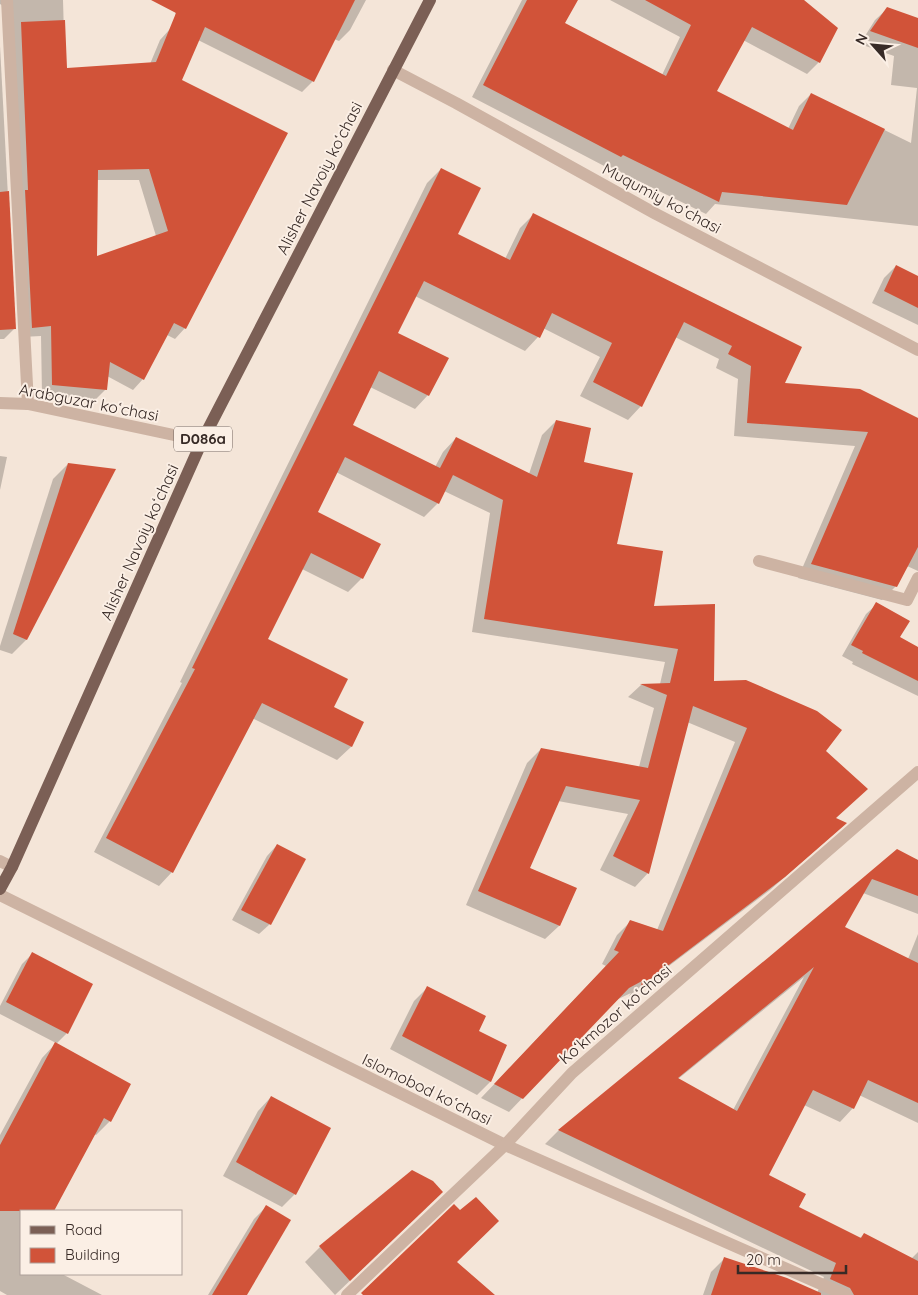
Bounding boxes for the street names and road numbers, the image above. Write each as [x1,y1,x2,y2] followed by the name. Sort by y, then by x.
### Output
[272,98,366,258] street label: Alisher Navoiy koʻchasi
[599,158,725,238] street label: Muqumiy koʻchasi
[18,379,160,425] street label: Arabguzar koʻchasi
[174,426,232,452] road number: D086a
[96,461,182,623] street label: Alisher Navoiy koʻchasi
[555,960,675,1068] street label: Koʻkmozor koʻchasi
[359,1049,495,1129] street label: Islomobod ko‘chasi

